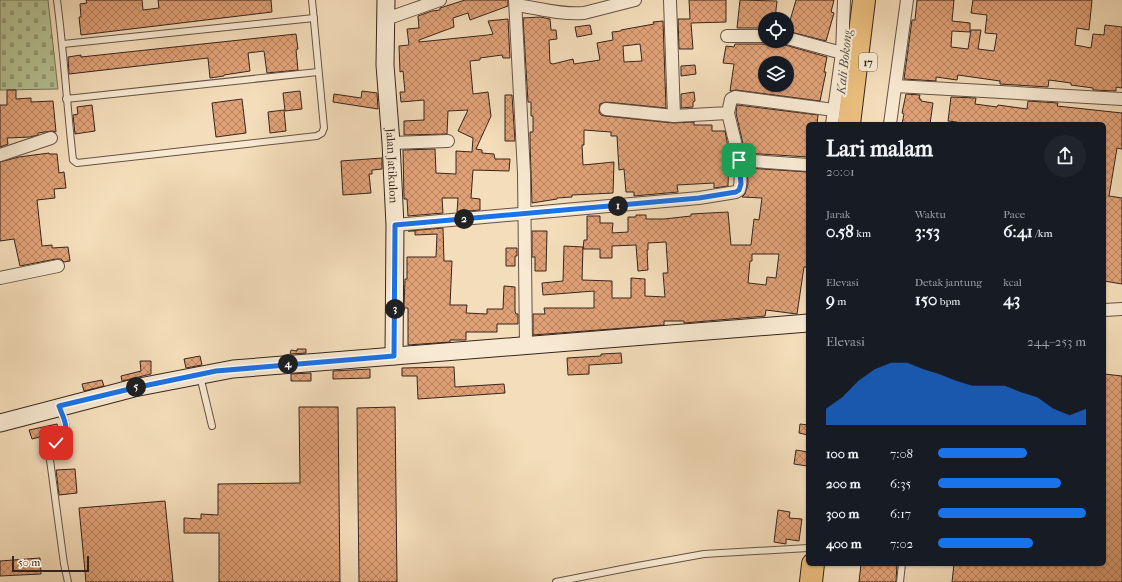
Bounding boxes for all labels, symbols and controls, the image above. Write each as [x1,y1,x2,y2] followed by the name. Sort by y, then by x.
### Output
[758,12,794,92] map controls
[758,12,794,48] button: locate
[833,28,855,96] water label: Kali Bokong
[859,53,877,71] road number: 17
[758,56,794,92] button: layers
[383,127,401,204] street label: Jalan Jatikulon
[1044,135,1086,177] button: share
[826,136,933,162] text: Lari malam
[722,143,756,177] pin
[728,149,750,171] icon: arrive
[826,164,855,179] text: 20:01
[608,196,628,216] pin: 1
[616,199,620,212] text: 1
[826,208,850,221] text: Jarak
[915,208,946,221] text: Waktu
[1003,208,1025,221] text: Pace
[454,209,474,229] pin: 2
[461,212,467,225] text: 2
[826,221,854,241] text: 0.58
[915,221,940,241] text: 3:53
[1003,221,1033,241] text: 6:41
[854,227,871,240] text: km
[1033,227,1053,240] text: /km
[826,276,859,289] text: Elevasi
[915,276,982,289] text: Detak jantung
[1003,276,1022,289] text: kcal
[826,289,835,309] text: 9
[915,289,937,309] text: 150
[1003,289,1020,309] text: 43
[835,295,846,308] text: m
[937,295,961,308] text: bpm
[385,299,405,319] pin: 3
[393,302,397,315] text: 3
[826,334,865,349] text: Elevasi
[1027,334,1086,349] text: 244–253 m
[278,354,298,374] pin: 4
[285,357,291,370] text: 4
[126,377,146,397] pin: 5
[134,380,138,393] text: 5
[39,426,73,460] pin
[45,432,67,454] icon: check
[826,446,859,461] text: 100 m
[890,446,913,461] text: 7:08
[826,476,861,491] text: 200 m
[890,476,911,491] text: 6:35
[826,506,859,521] text: 300 m
[890,506,911,521] text: 6:17
[826,536,862,551] text: 400 m
[890,536,913,551] text: 7:02
[12,554,89,573] scale bar
[18,556,40,569] text: 50 m

